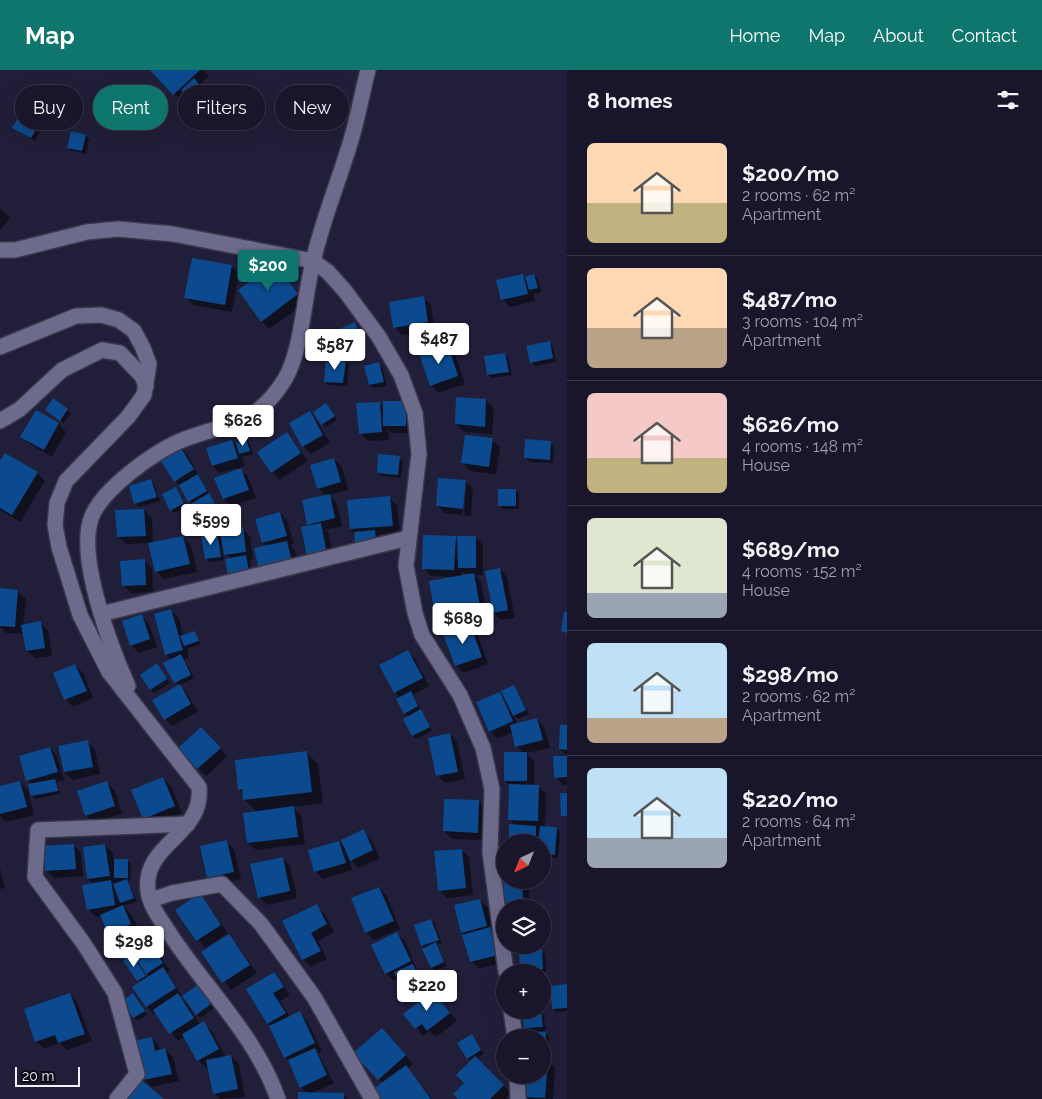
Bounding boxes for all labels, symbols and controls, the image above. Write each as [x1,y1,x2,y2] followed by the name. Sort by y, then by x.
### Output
[25,21,75,50] text: Map
[729,25,780,46] text: Home
[808,25,845,46] text: Map
[873,25,924,46] text: About
[952,25,1017,46] text: Contact
[15,85,83,130] chip: Buy
[93,85,168,130] chip: Rent
[178,85,265,130] chip: Filters
[275,85,349,130] chip: New
[994,86,1022,114] icon: filters
[587,88,673,113] text: 8 homes
[742,161,839,186] text: $200/mo
[627,163,687,223] icon: home
[742,186,855,205] text: 2 rooms · 62 m²
[742,205,821,224] text: Apartment
[238,250,298,292] pin: $200
[249,256,287,275] text: $200
[742,287,837,312] text: $487/mo
[627,288,687,348] icon: home
[742,312,863,331] text: 3 rooms · 104 m²
[409,322,469,365] pin: $487
[305,328,365,371] pin: $587
[420,329,458,348] text: $487
[742,331,821,350] text: Apartment
[316,335,354,354] text: $587
[213,404,273,447] pin: $626
[224,411,262,430] text: $626
[742,412,839,437] text: $626/mo
[627,413,687,473] icon: home
[742,437,863,456] text: 4 rooms · 148 m²
[742,456,790,475] text: House
[181,504,241,546] pin: $599
[192,510,230,529] text: $599
[742,537,839,562] text: $689/mo
[627,538,687,598] icon: home
[742,562,862,581] text: 4 rooms · 152 m²
[742,581,790,600] text: House
[433,602,493,645] pin: $689
[444,609,482,628] text: $689
[742,662,838,687] text: $298/mo
[627,663,687,723] icon: home
[742,687,855,706] text: 2 rooms · 62 m²
[742,706,821,725] text: Apartment
[742,787,838,812] text: $220/mo
[627,788,687,848] icon: home
[742,812,856,831] text: 2 rooms · 64 m²
[742,831,821,850] text: Apartment
[496,834,551,889] north arrow
[496,834,551,1084] map controls
[496,899,551,954] button: layers
[104,926,164,968] pin: $298
[115,932,153,951] text: $298
[496,964,551,1019] button: +
[397,970,457,1012] pin: $220
[408,976,446,995] text: $220
[496,1029,551,1084] button: −
[15,1064,80,1087] scale bar
[22,1068,54,1084] text: 20 m

